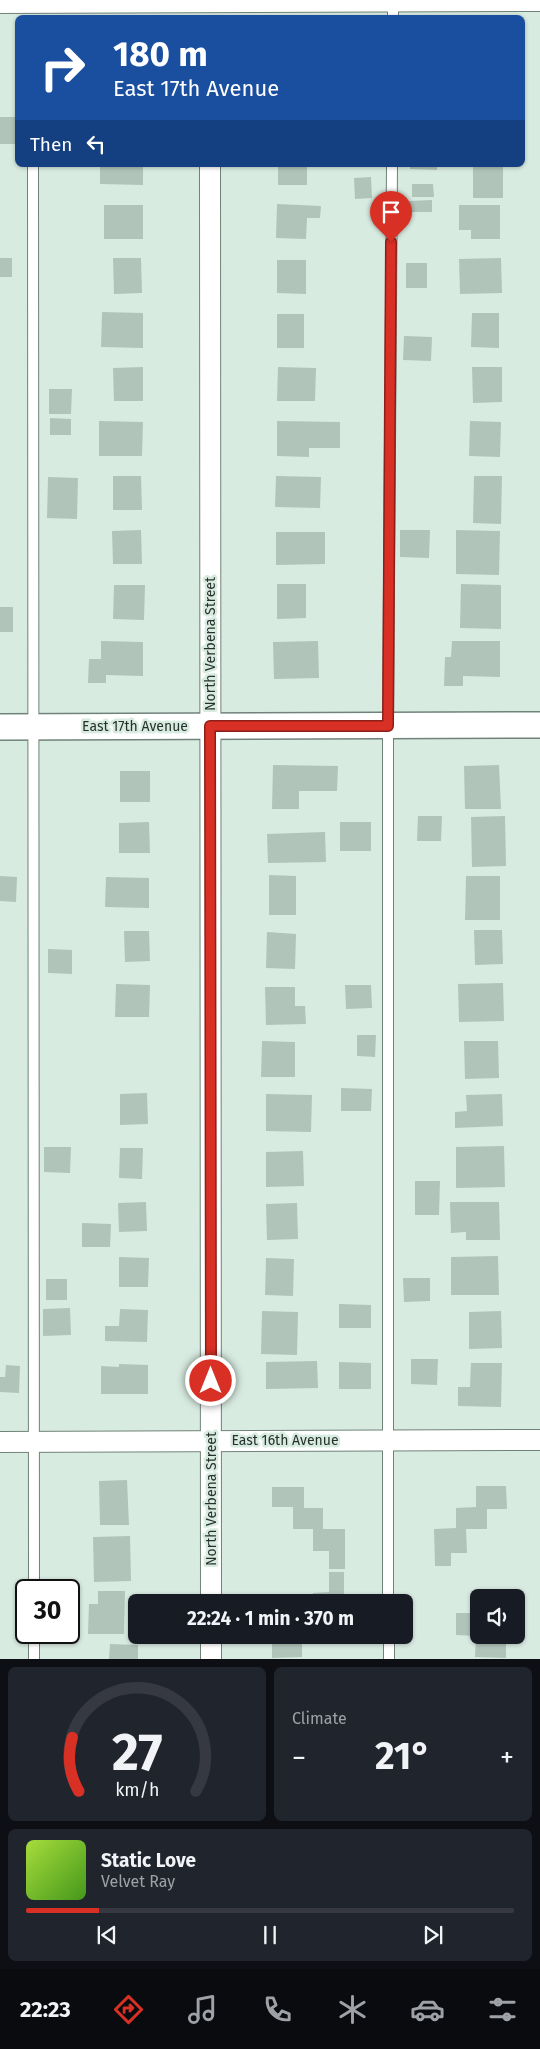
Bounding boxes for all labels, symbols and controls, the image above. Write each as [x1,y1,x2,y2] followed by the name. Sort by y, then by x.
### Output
[113,33,208,75] text: 180 m
[30,35,95,100] icon: right
[113,75,279,102] text: East 17th Avenue
[82,130,110,158] icon: left
[30,133,72,156] text: Then
[370,191,412,242] pin
[377,198,405,226] icon: arrive
[202,576,219,711] street label: North Verbena Street
[82,718,188,735] street label: East 17th Avenue
[184,1354,236,1406] position arrow
[203,1431,220,1566] street label: North Verbena Street
[231,1432,339,1449] street label: East 16th Avenue
[15,1579,80,1644] speed limit sign: 30
[470,1589,525,1644] map controls
[470,1589,525,1644] button: sound
[187,1607,354,1630] text: 22:24 · 1 min · 370 m
[292,1709,347,1728] text: Climate
[112,1721,162,1784] text: 27
[375,1733,431,1779] text: 21°
[292,1741,306,1774] text: −
[500,1741,514,1774] text: +
[115,1779,159,1801] text: km/h
[101,1849,196,1872] text: Static Love
[101,1872,175,1891] text: Velvet Ray
[93,1921,121,1949] icon: previous
[256,1921,284,1949] icon: pause
[419,1921,447,1949] icon: next
[111,1992,146,2027] icon: directions
[185,1992,220,2027] icon: music
[260,1992,295,2027] icon: phone
[335,1992,370,2027] icon: climate
[410,1992,445,2027] icon: car
[485,1992,520,2027] icon: filters
[20,1996,71,2023] text: 22:23

